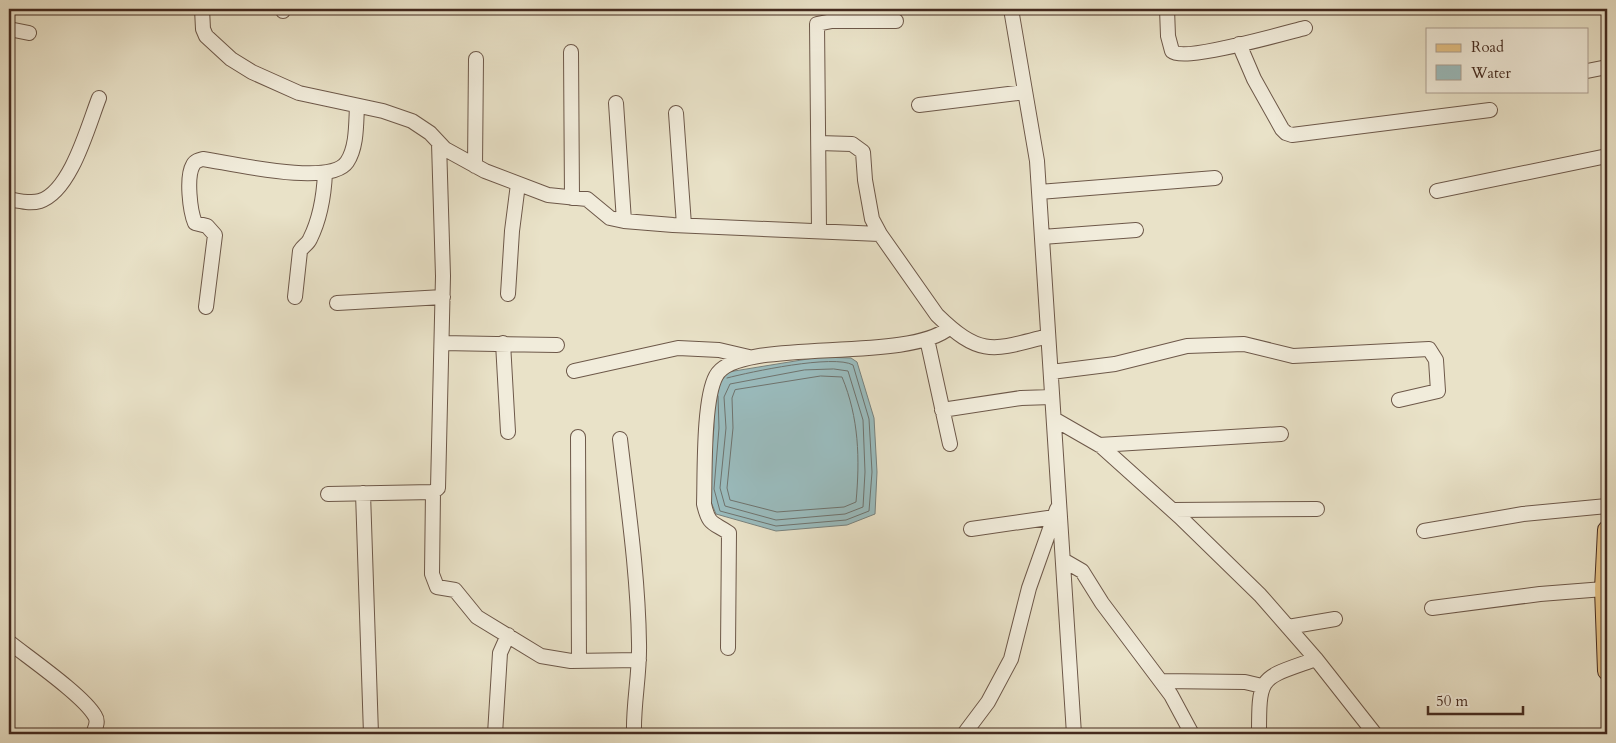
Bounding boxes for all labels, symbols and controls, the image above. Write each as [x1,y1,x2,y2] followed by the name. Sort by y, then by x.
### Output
[1426,28,1588,92] legend
[1471,37,1504,57] text: Road
[1470,63,1512,83] text: Water
[1428,683,1524,715] scale bar
[1436,691,1468,711] text: 50 m

